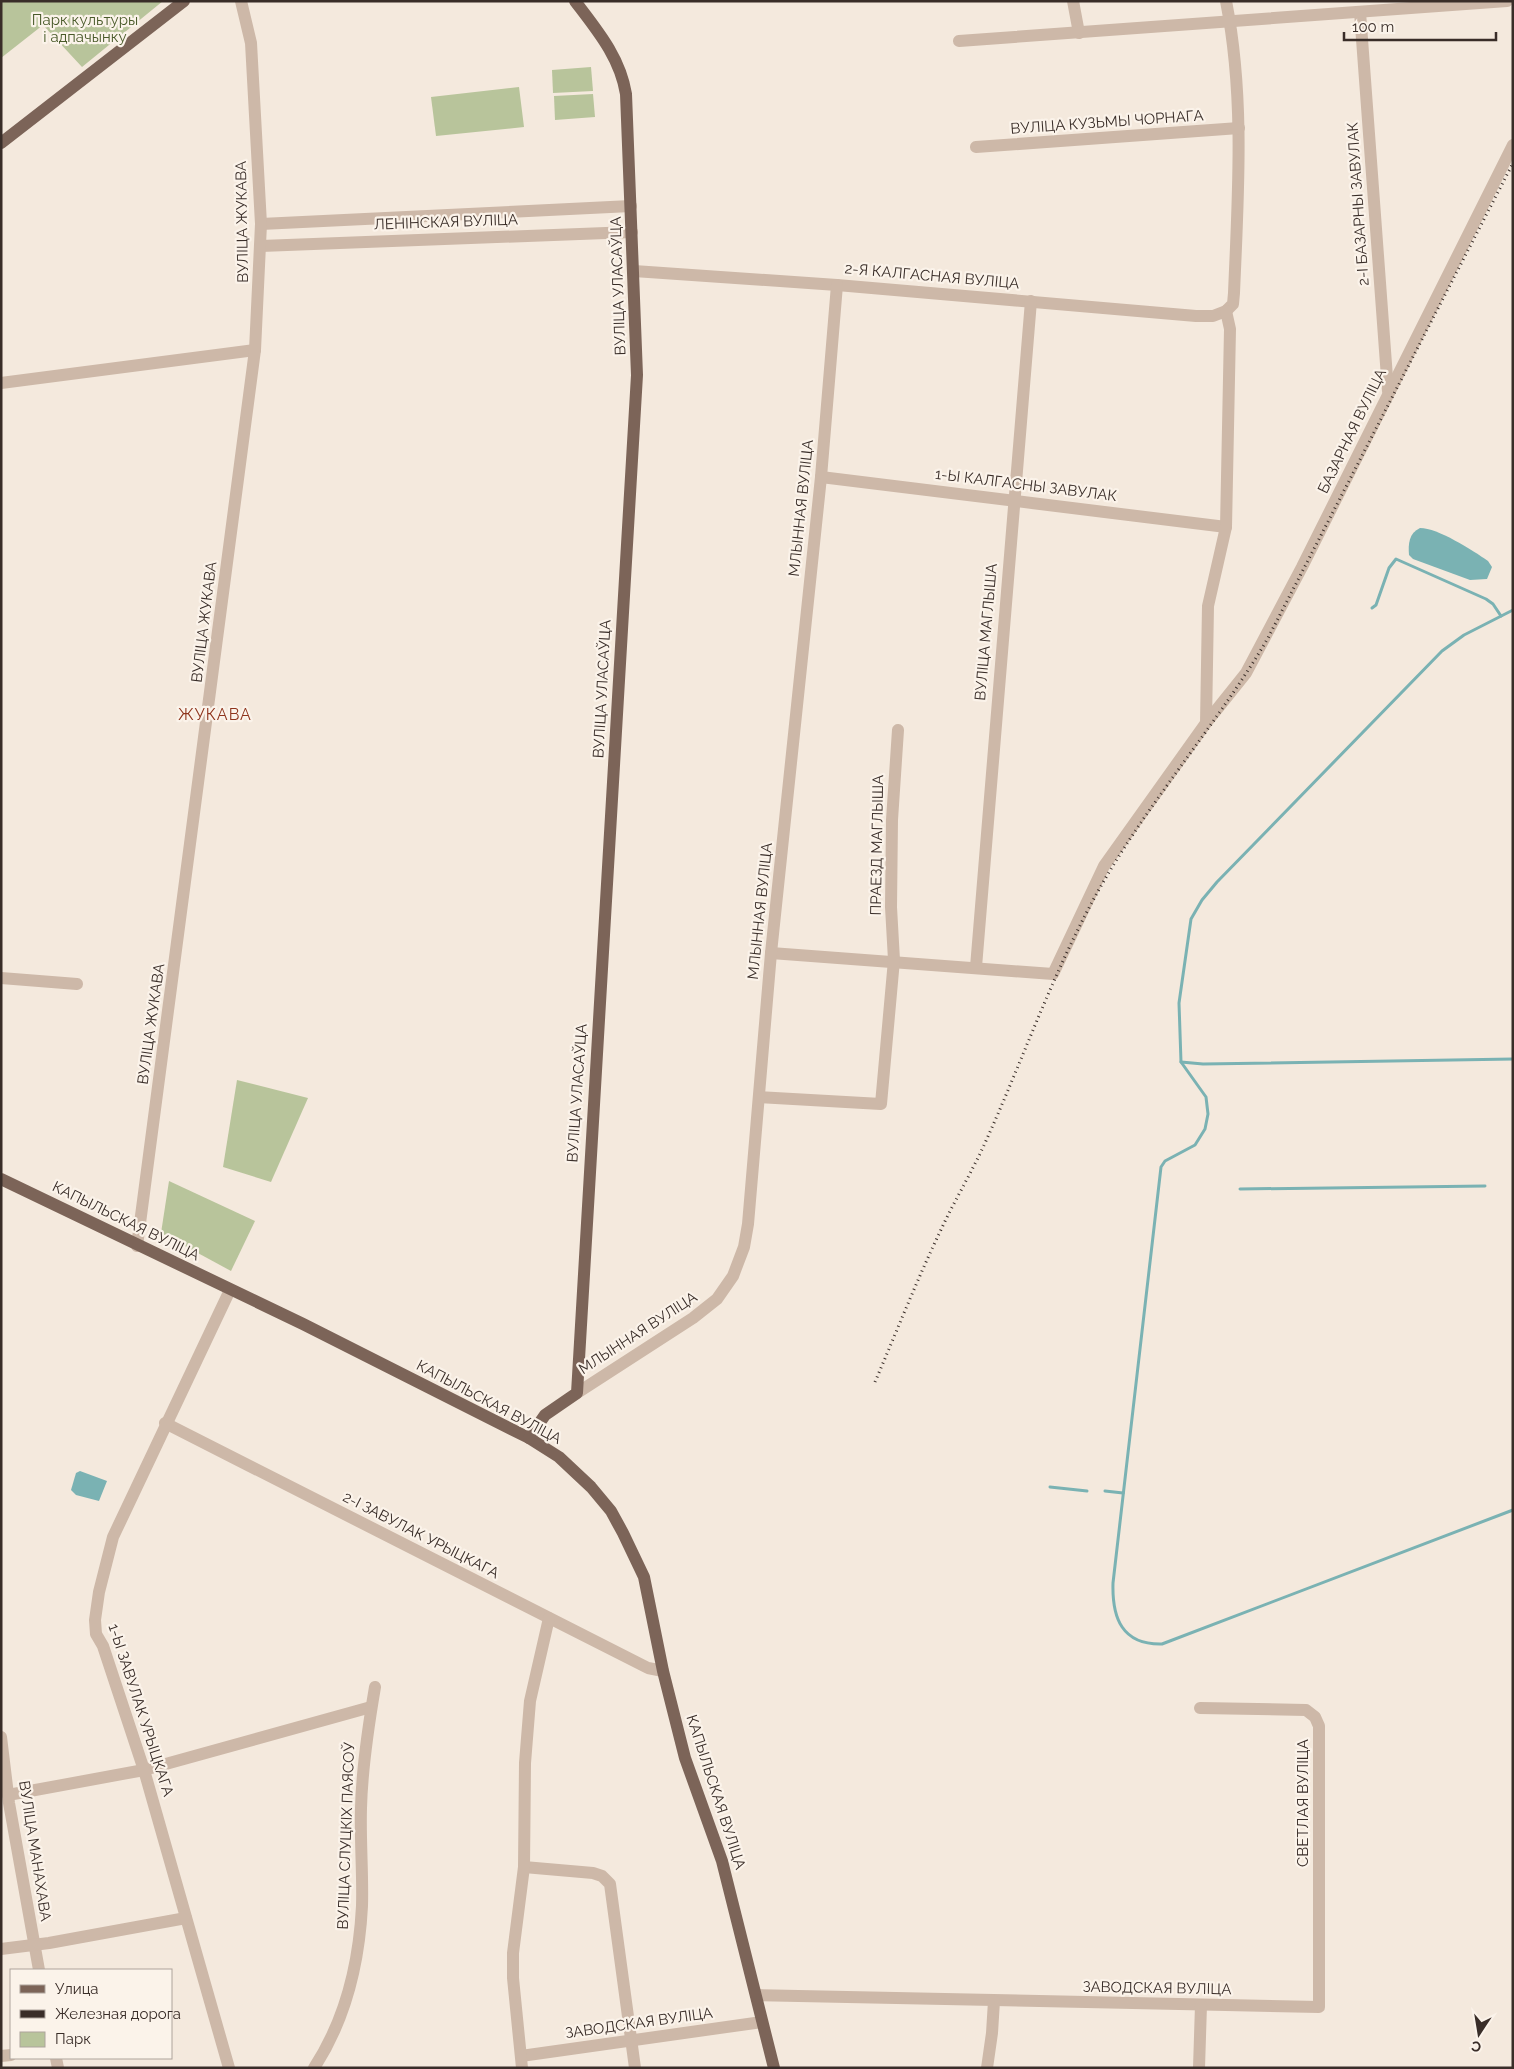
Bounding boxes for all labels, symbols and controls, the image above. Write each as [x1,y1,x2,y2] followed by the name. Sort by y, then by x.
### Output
[1344,10,1496,42] scale bar
[32,11,138,46] park label: Парк культуры і адпачынку
[1352,18,1394,36] text: 100 m
[1010,106,1204,138] street label: ВУЛІЦА КУЗЬМЫ ЧОРНАГА
[1343,121,1373,287] street label: 2-І БАЗАРНЫ ЗАВУЛАК
[232,161,252,283] street label: ВУЛІЦА ЖУКАВА
[374,210,518,234] street label: ЛЕНІНСКАЯ ВУЛІЦА
[607,216,629,356] street label: ВУЛІЦА УЛАСАЎЦА
[844,259,1020,293] street label: 2-Я КАЛГАСНАЯ ВУЛІЦА
[1314,366,1390,496] street label: БАЗАРНАЯ ВУЛІЦА
[785,439,817,577] street label: МЛЫННАЯ ВУЛІЦА
[934,465,1118,505] street label: 1-Ы КАЛГАСНЫ ЗАВУЛАК
[188,560,220,684] street label: ВУЛІЦА ЖУКАВА
[971,563,1001,701] street label: ВУЛІЦА МАГЛЫША
[589,619,615,759] street label: ВУЛІЦА УЛАСАЎЦА
[178,705,252,724] district label: ЖУКАВА
[867,775,887,915] street label: ПРАЕЗД МАГЛЫША
[744,842,776,980] street label: МЛЫННАЯ ВУЛІЦА
[134,962,168,1086] street label: ВУЛІЦА ЖУКАВА
[563,1023,591,1163] street label: ВУЛІЦА УЛАСАЎЦА
[49,1178,203,1264] street label: КАПЫЛЬСКАЯ ВУЛІЦА
[575,1288,701,1378] street label: МЛЫННАЯ ВУЛІЦА
[413,1356,565,1448] street label: КАПЫЛЬСКАЯ ВУЛІЦА
[340,1488,502,1582] street label: 2-І ЗАВУЛАК УРЫЦКАГА
[105,1621,177,1799] street label: 1-Ы ЗАВУЛАК УРЫЦКАГА
[682,1712,750,1872] street label: КАПЫЛЬСКАЯ ВУЛІЦА
[1294,1739,1312,1867] street label: СВЕТЛАЯ ВУЛІЦА
[334,1741,358,1930] street label: ВУЛІЦА СЛУЦКІХ ПАЯСОЎ
[15,1779,55,1923] street label: ВУЛІЦА МАНАХАВА
[10,1969,172,2059] legend
[1082,1978,1232,1998] street label: ЗАВОДСКАЯ ВУЛІЦА
[55,1980,99,1998] text: Улица
[564,2004,714,2042] street label: ЗАВОДСКАЯ ВУЛІЦА
[55,2005,181,2023] text: Железная дорога
[1454,2009,1504,2059] north arrow
[55,2030,91,2048] text: Парк
[1470,2038,1483,2056] text: С

